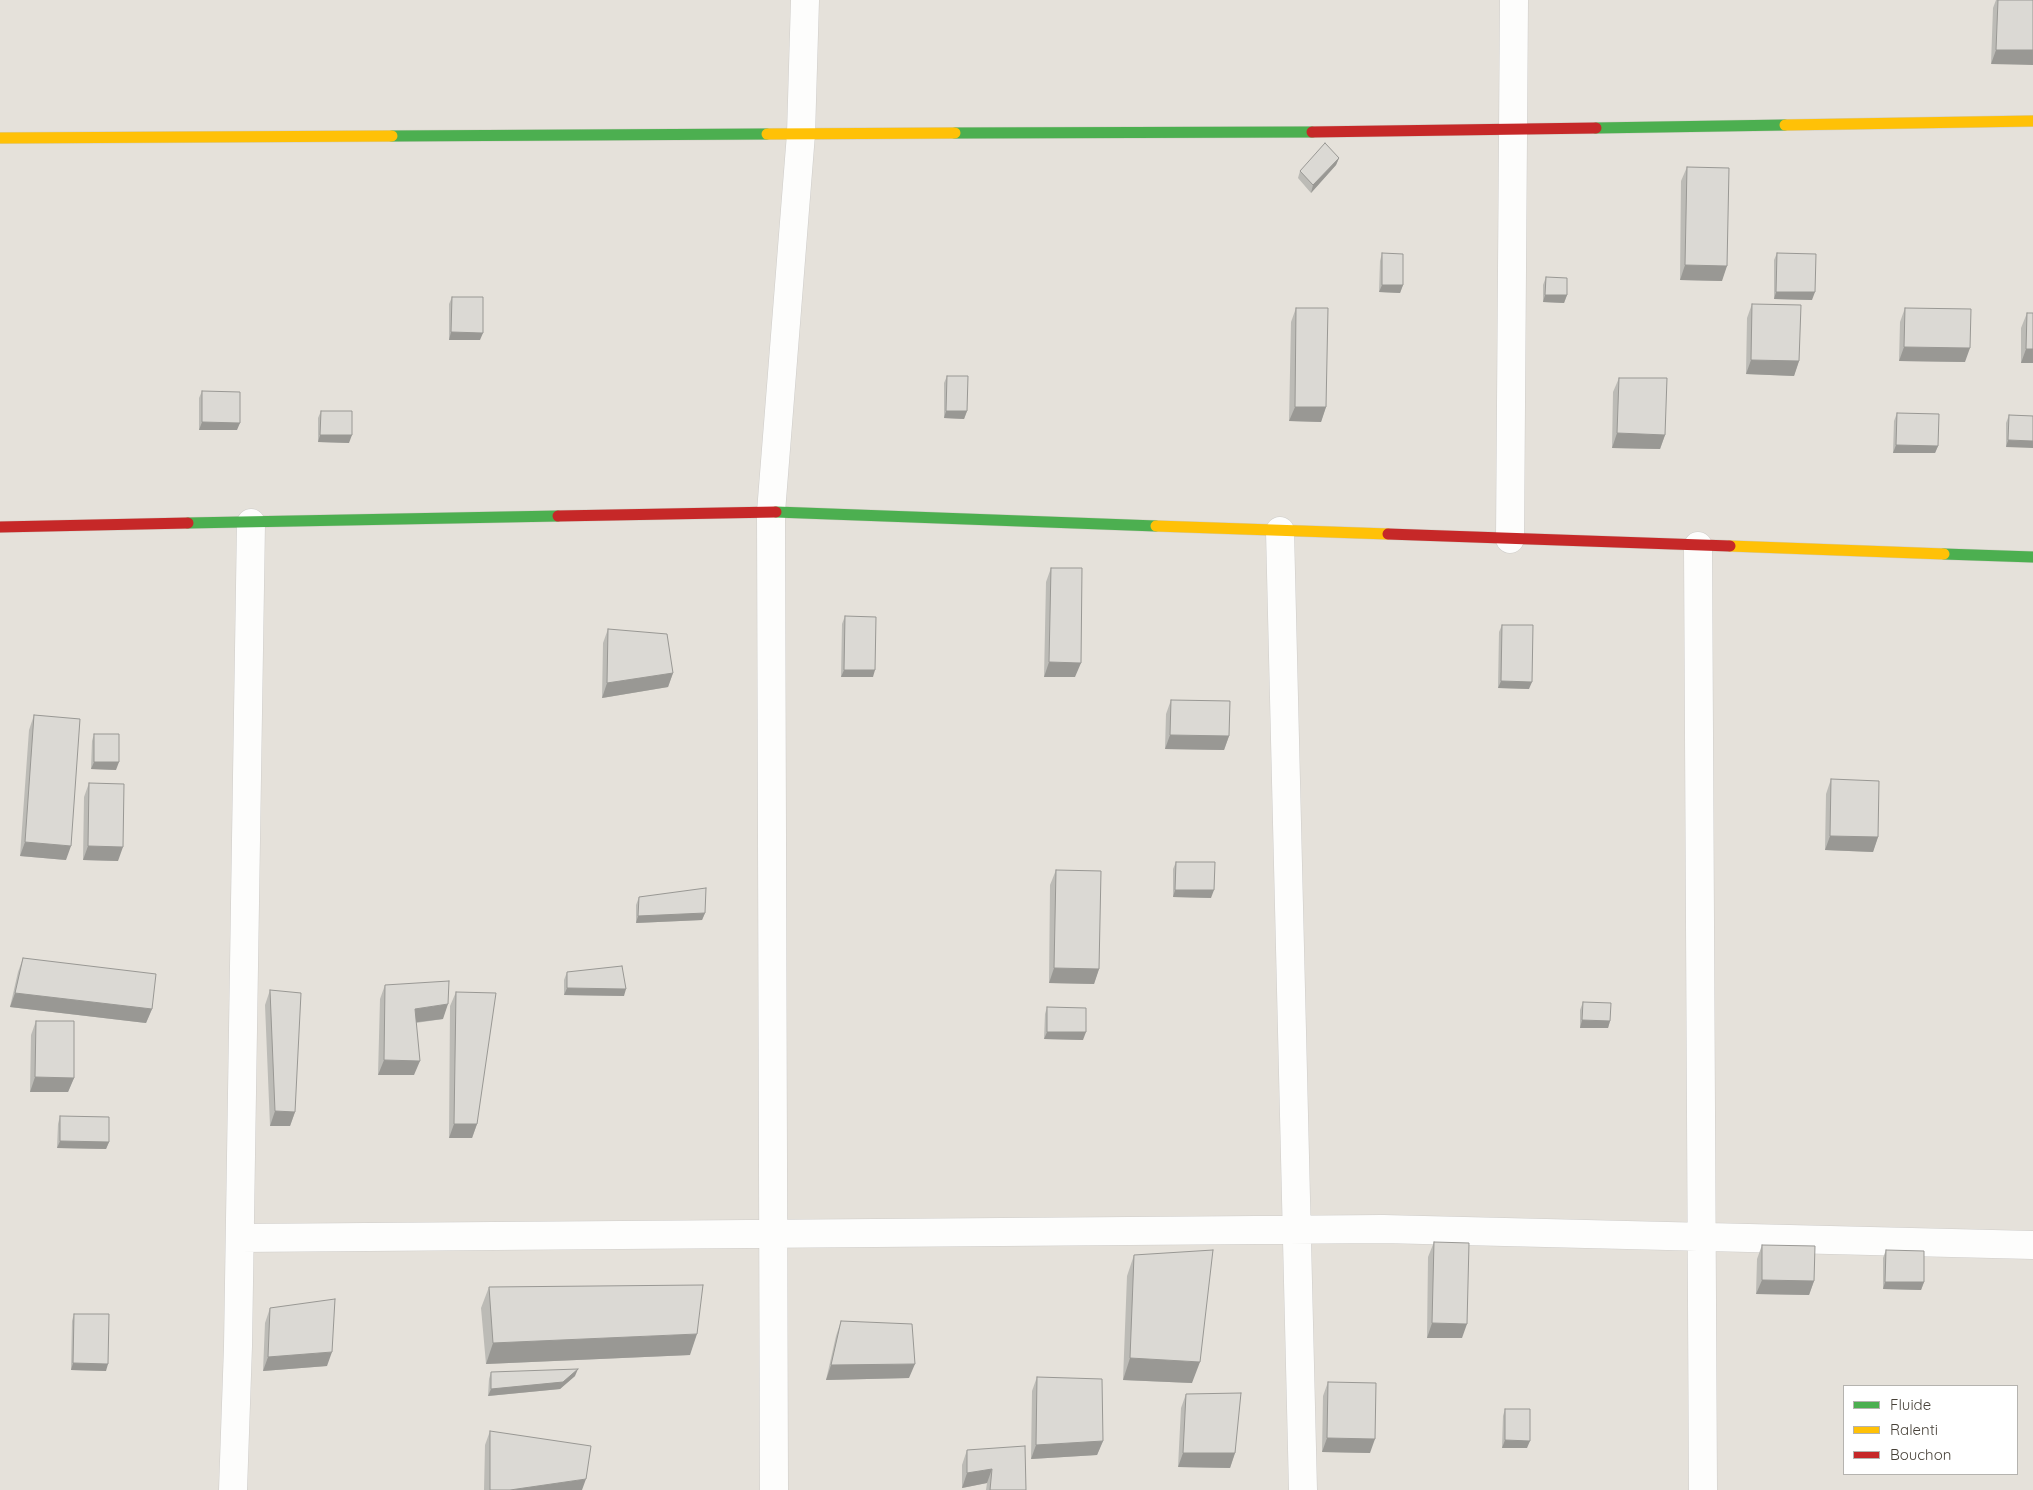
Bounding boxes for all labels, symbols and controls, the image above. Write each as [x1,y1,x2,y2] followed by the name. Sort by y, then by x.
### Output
[1843,1385,2018,1475] legend
[1890,1395,1931,1414] text: Fluide
[1890,1420,1938,1439] text: Ralenti
[1890,1445,1951,1464] text: Bouchon

